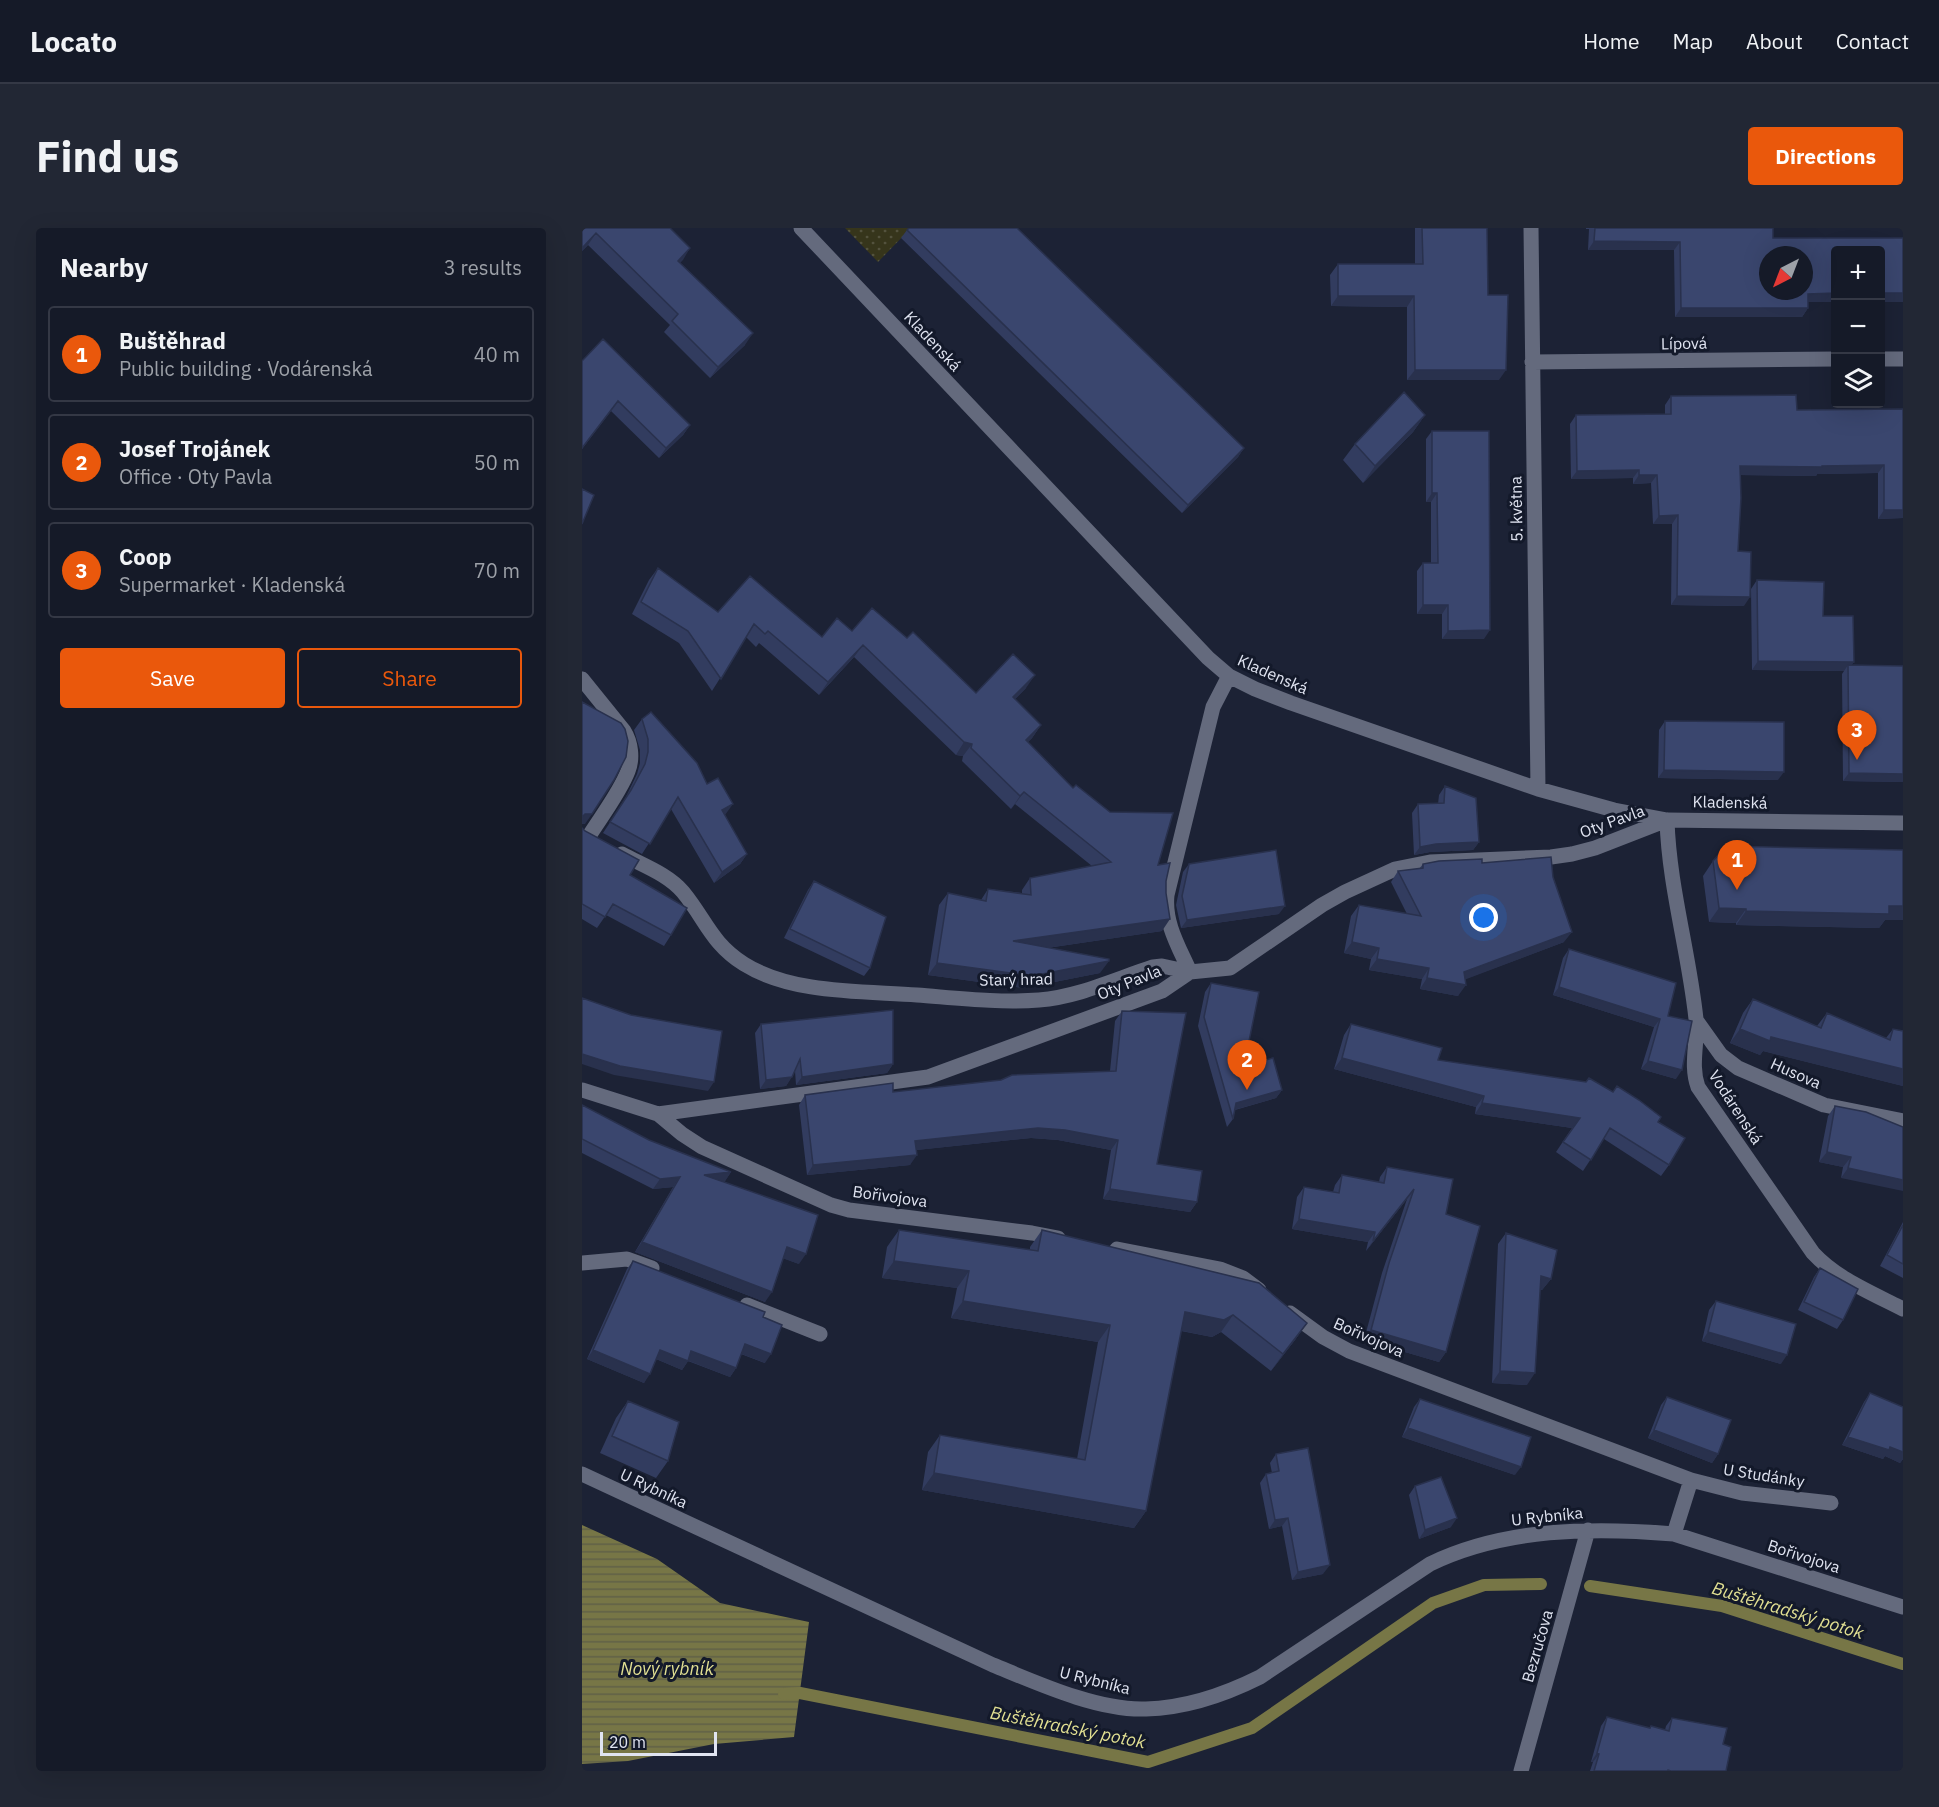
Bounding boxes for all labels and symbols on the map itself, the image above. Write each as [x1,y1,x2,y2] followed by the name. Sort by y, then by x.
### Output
[1759,246,1813,300] north arrow
[900,307,966,376] street label: Kladenská
[1661,333,1708,353] street label: Lípová
[1505,476,1527,542] street label: 5. května
[1235,650,1312,699] street label: Kladenská
[1838,710,1876,760] pin: 3
[1692,791,1768,813] street label: Kladenská
[1577,800,1648,842] street label: Oty Pavla
[1718,840,1756,890] pin: 1
[1469,903,1498,932] your location
[1094,960,1164,1004] street label: Oty Pavla
[979,968,1053,990] street label: Starý hrad
[1228,1040,1266,1090] pin: 2
[1768,1053,1825,1093] street label: Husova
[1705,1066,1768,1148] street label: Vodárenská
[851,1181,929,1211] street label: Bořivojova
[1331,1313,1408,1362] street label: Bořivojova
[1722,1459,1806,1491] street label: U Studánky
[617,1464,691,1512] street label: U Rybníka
[1510,1502,1584,1530] street label: U Rybníka
[1765,1535,1843,1577] street label: Bořivojova
[1709,1576,1867,1644] water label: Buštěhradský potok
[1517,1607,1557,1685] street label: Bezručova
[620,1657,714,1680] water label: Nový rybník
[1058,1662,1133,1699] street label: U Rybníka
[988,1701,1148,1753] water label: Buštěhradský potok
[600,1729,717,1756] scale bar

